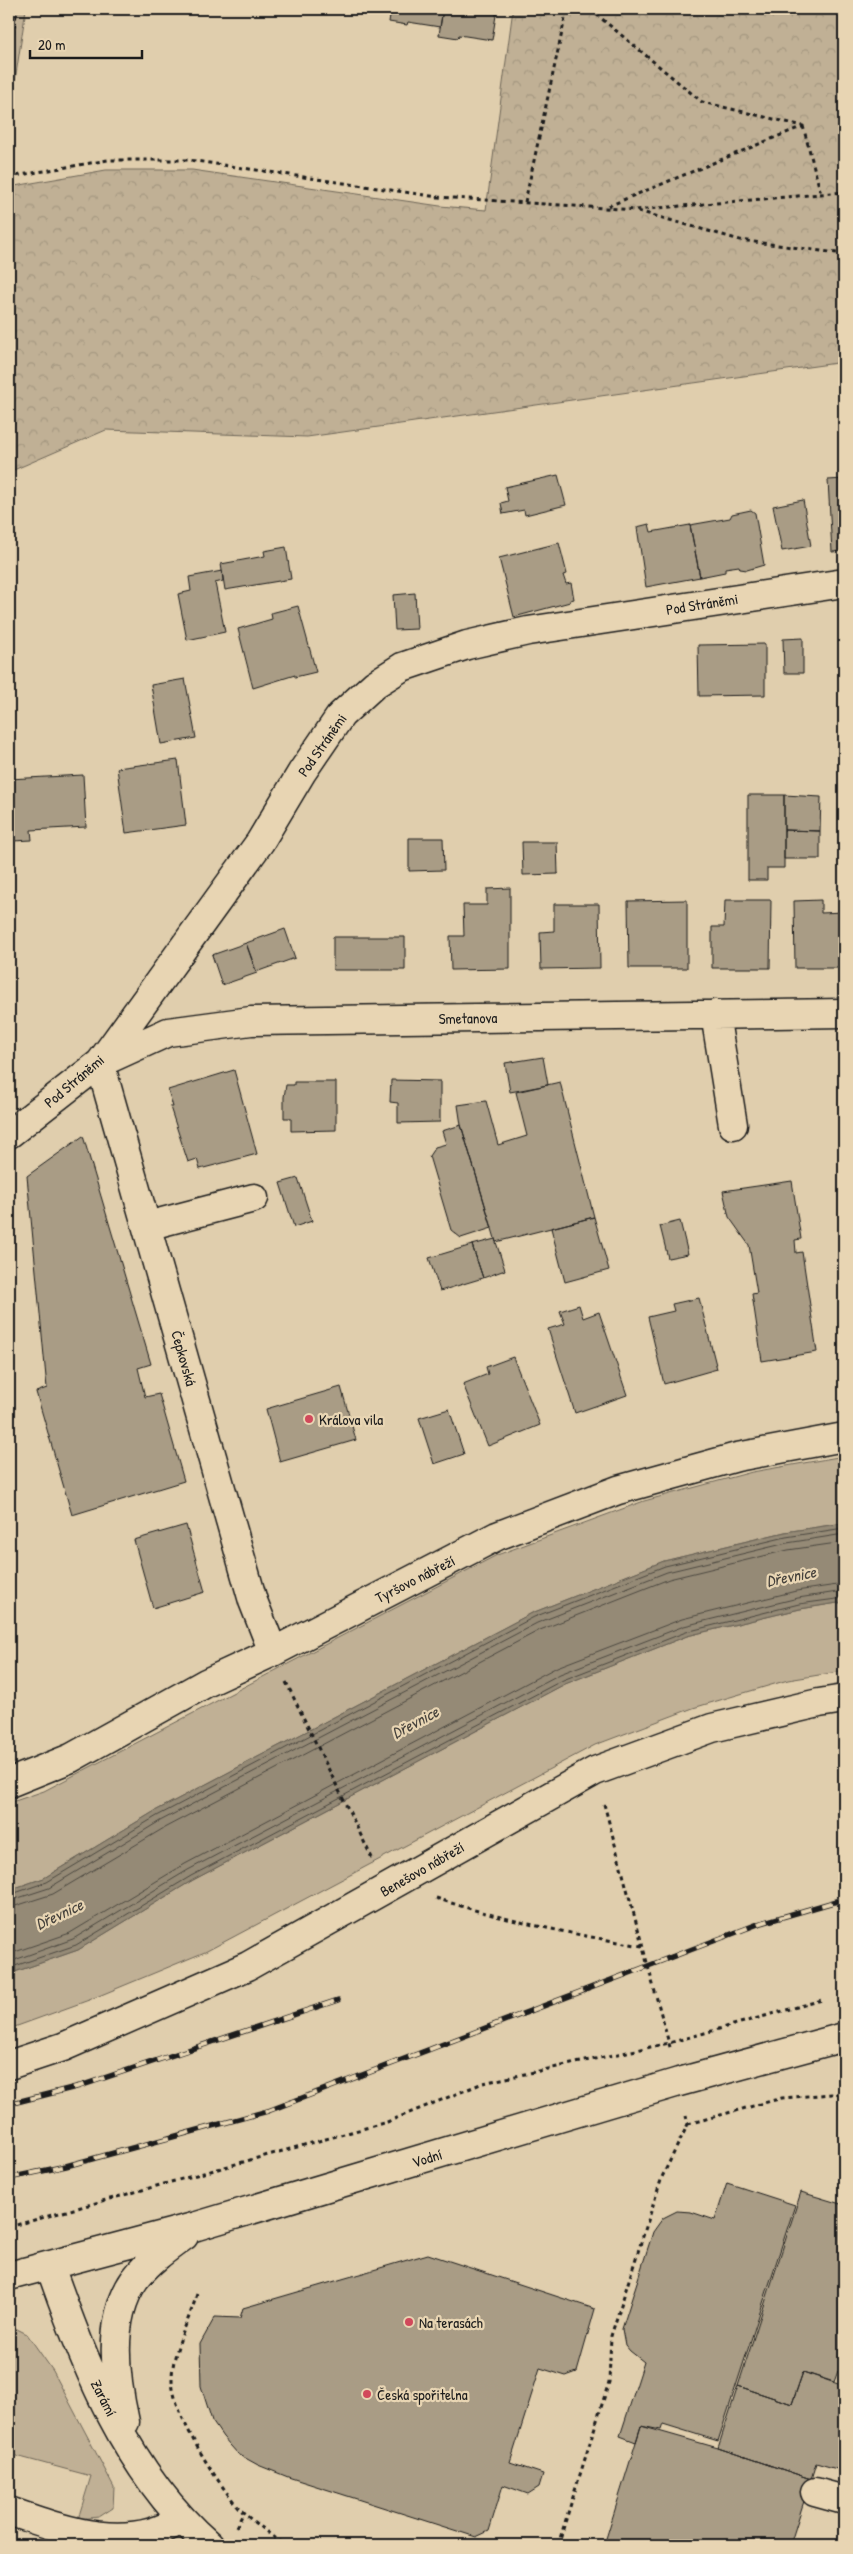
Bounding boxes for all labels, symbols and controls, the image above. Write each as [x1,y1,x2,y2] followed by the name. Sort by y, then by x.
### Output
[30,28,142,60] scale bar
[38,34,65,55] text: 20 m
[665,588,739,620] street label: Pod Stráněmi
[293,709,351,781] street label: Pod Stráněmi
[438,1007,498,1029] street label: Smetanova
[39,1050,109,1112] street label: Pod Stráněmi
[166,1328,202,1388] street label: Čepkovská
[319,1409,383,1430] place label: Králova vila
[303,1413,315,1425] marker: Králova vila
[372,1550,458,1608] street label: Tyršovo nábřeží
[764,1560,818,1592] water label: Dřevnice
[388,1700,443,1743] water label: Dřevnice
[376,1836,468,1902] street label: Benešovo nábřeží
[32,1893,87,1935] water label: Dřevnice
[409,2144,445,2172] street label: Vodní
[419,2312,483,2333] place label: Na terasách
[403,2316,415,2328] marker: Na terasách
[86,2376,122,2420] street label: Zarámí
[377,2384,468,2405] place label: Česká spořitelna
[361,2388,373,2400] marker: Česká spořitelna

